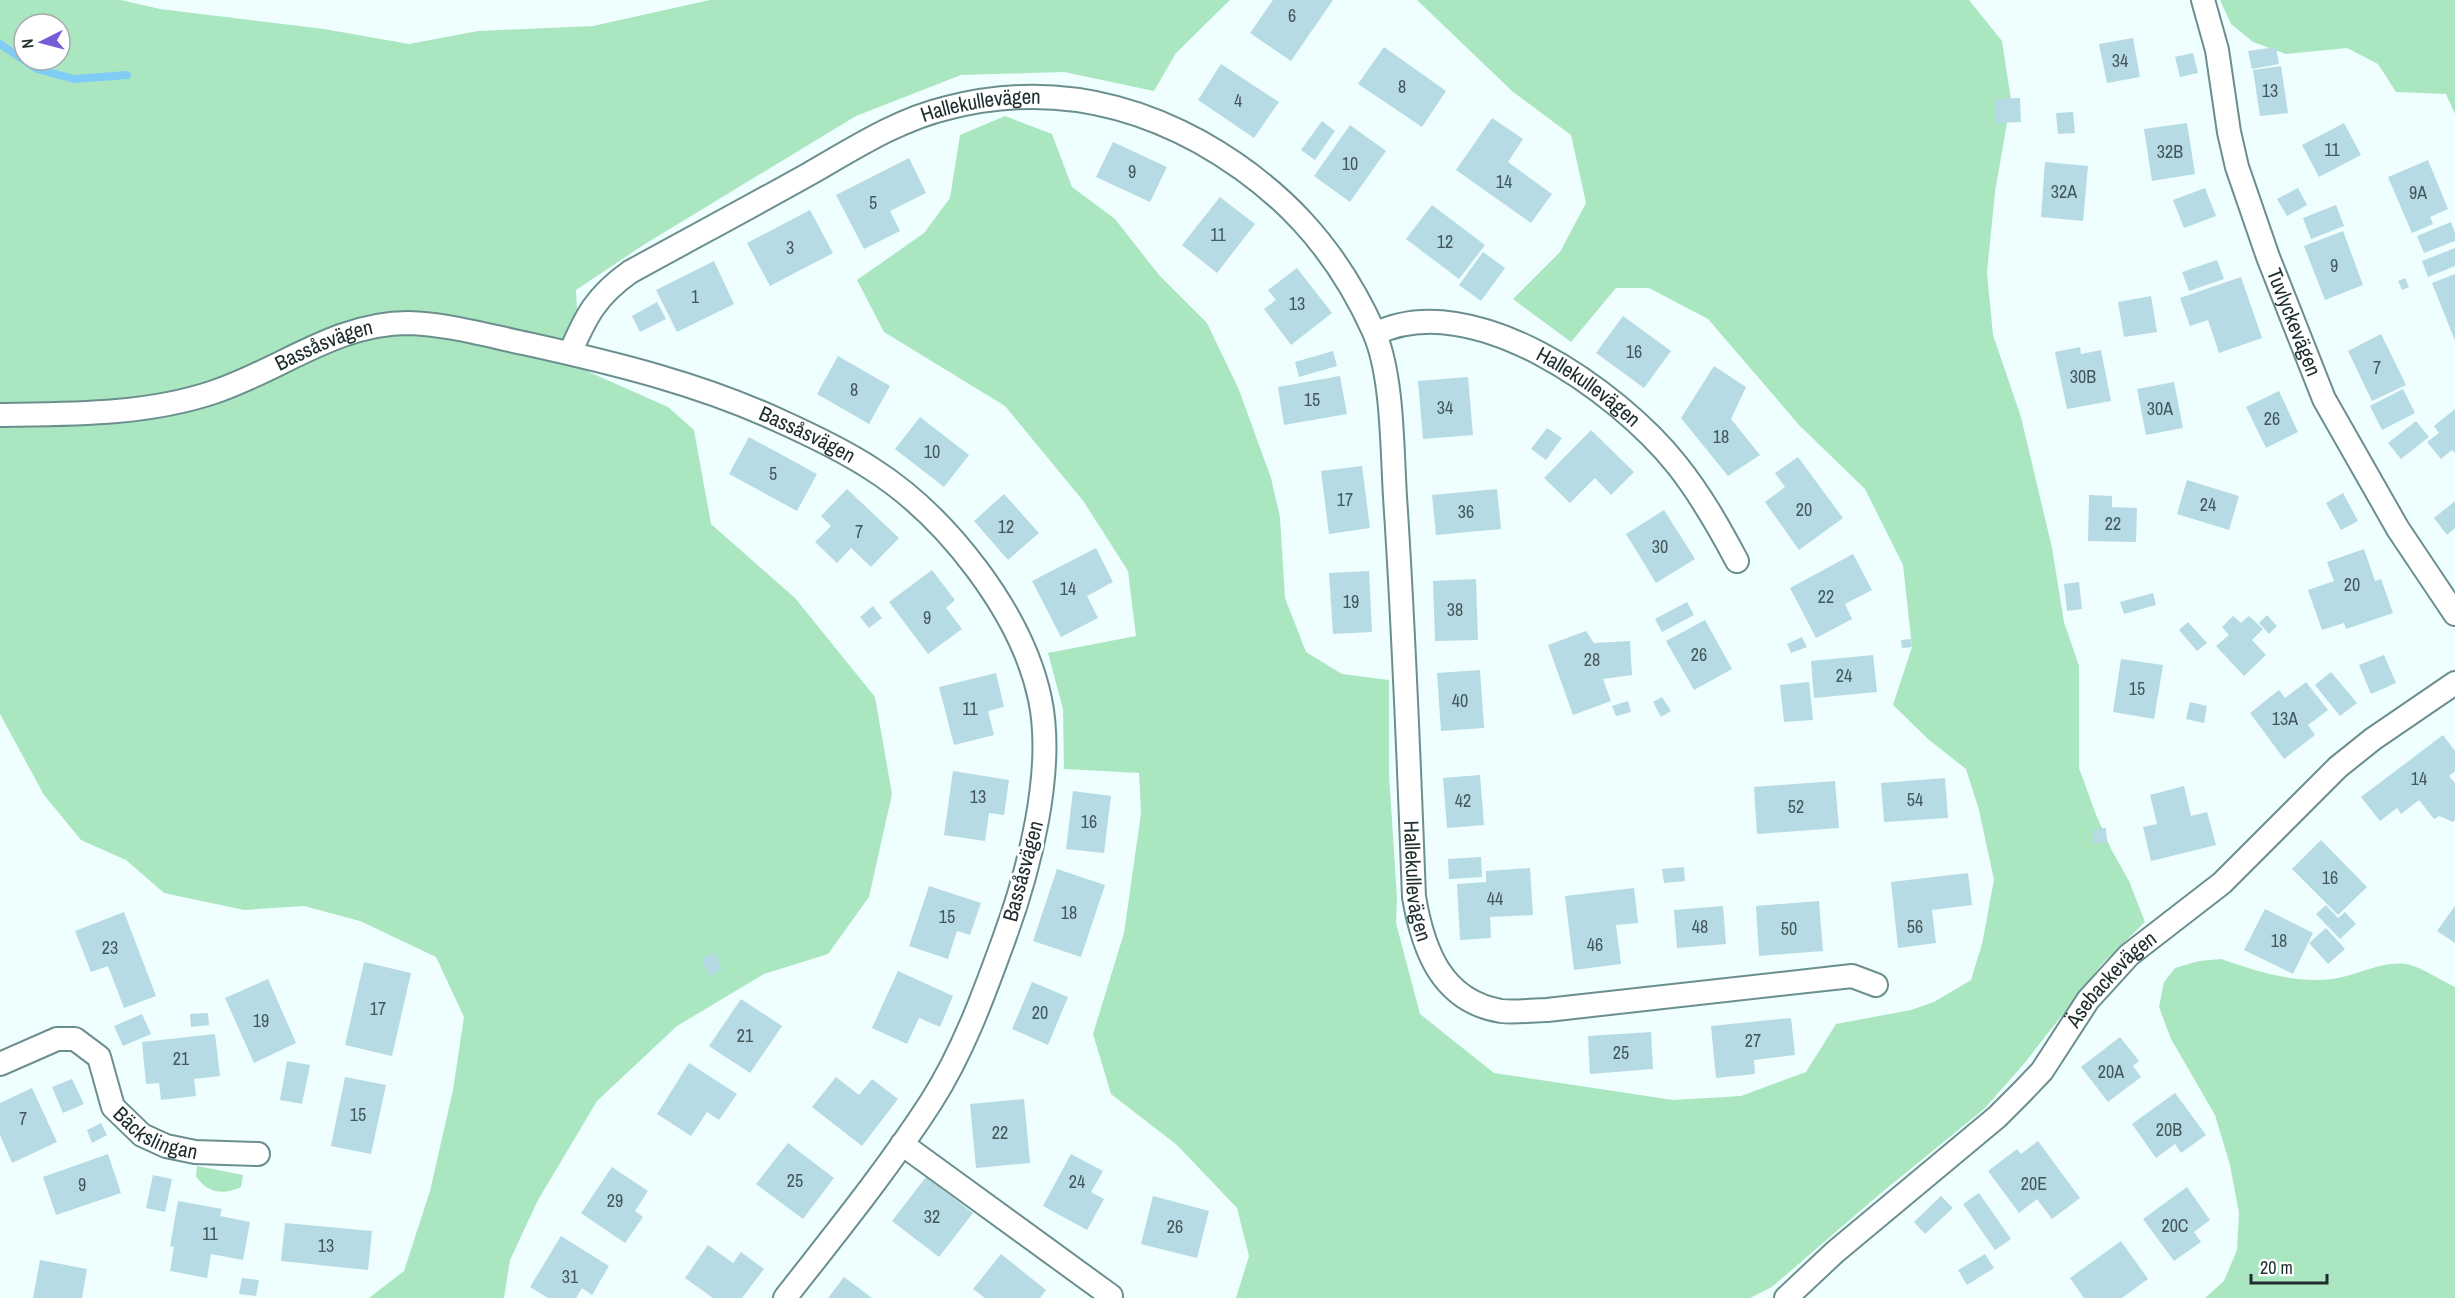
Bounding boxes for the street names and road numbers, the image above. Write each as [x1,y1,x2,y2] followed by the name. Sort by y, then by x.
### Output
[916,82,1041,129] street label: Hallekullevägen
[2260,264,2328,380] street label: Tuvlyckevägen
[270,312,375,377] street label: Bassåsvägen
[1531,339,1647,433] street label: Hallekullevägen
[755,399,861,470] street label: Bassåsvägen
[995,817,1050,925] street label: Bassåsvägen
[1397,820,1439,945] street label: Hallekullevägen
[2058,924,2162,1034] street label: Äsebackevägen
[107,1100,200,1166] street label: Bäckslingan

